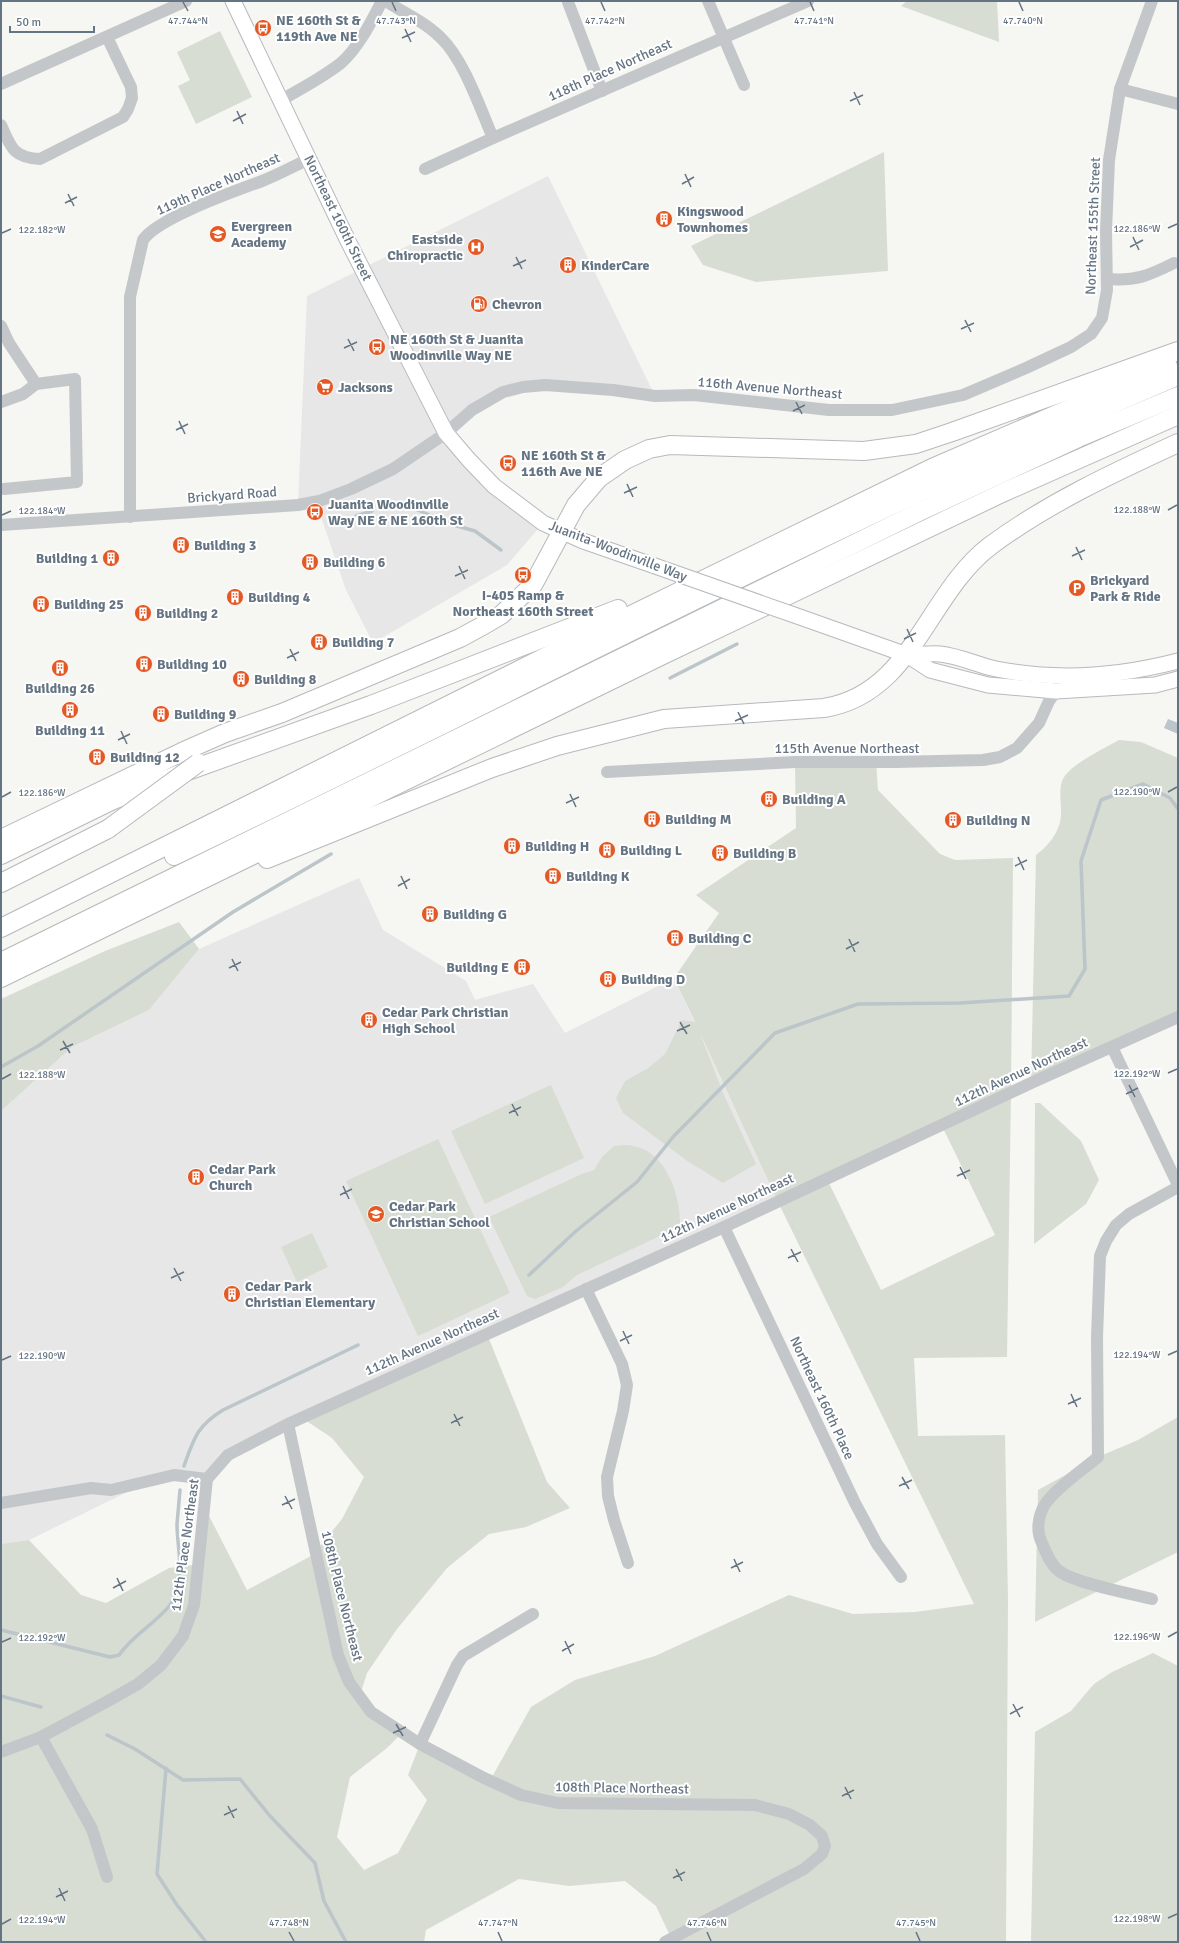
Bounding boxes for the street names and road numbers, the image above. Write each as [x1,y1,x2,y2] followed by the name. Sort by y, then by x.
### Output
[545,35,675,105] street label: 118th Place Northeast
[153,149,283,219] street label: 119th Place Northeast
[300,152,376,284] street label: Northeast 160th Street
[1082,157,1104,295] street label: Northeast 155th Street
[697,373,843,403] street label: 116th Avenue Northeast
[187,483,277,507] street label: Brickyard Road
[546,517,690,585] street label: Juanita-Woodinville Way
[774,740,920,757] street label: 115th Avenue Northeast
[952,1034,1090,1110] street label: 112th Avenue Northeast
[658,1170,796,1246] street label: 112th Avenue Northeast
[362,1305,502,1379] street label: 112th Avenue Northeast
[786,1334,858,1462] street label: Northeast 160th Place
[167,1477,203,1612] street label: 112th Place Northeast
[318,1529,366,1663] street label: 108th Place Northeast
[555,1778,689,1798] street label: 108th Place Northeast

